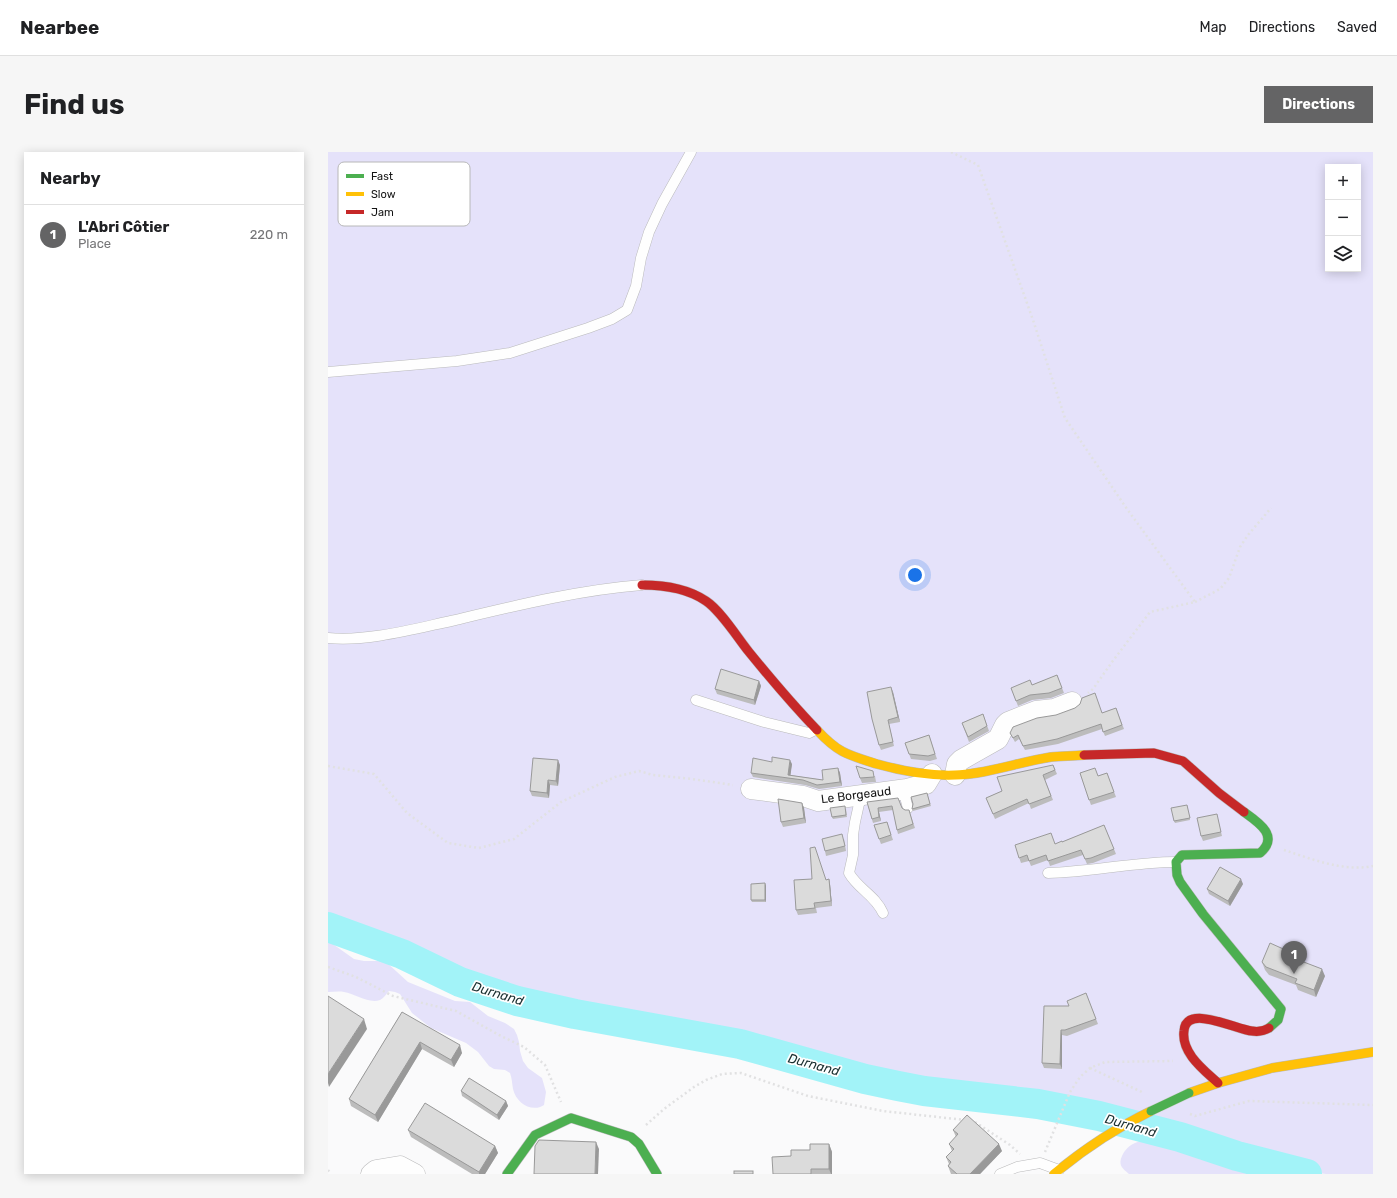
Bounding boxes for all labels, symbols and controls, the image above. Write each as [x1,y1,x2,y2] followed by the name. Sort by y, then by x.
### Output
[20,16,99,39] text: Nearbee
[1200,19,1227,36] text: Map
[1249,19,1315,36] text: Directions
[1337,19,1377,36] text: Saved
[1264,86,1373,123] button: Directions
[24,88,124,121] text: Find us
[338,162,470,226] legend
[1325,164,1361,272] map controls
[1325,164,1361,200] button: +
[40,168,101,188] text: Nearby
[371,170,394,183] text: Fast
[371,188,396,201] text: Slow
[1325,200,1361,236] button: −
[371,206,394,219] text: Jam
[78,218,169,236] text: L'Abri Côtier
[50,227,56,242] text: 1
[250,227,288,242] text: 220 m
[78,236,111,251] text: Place
[1325,236,1361,272] button: layers
[905,565,925,585] your location
[820,784,892,806] street label: Le Borgeaud
[1281,941,1307,974] pin: 1
[470,979,526,1008] water label: Durnand
[786,1050,842,1079] water label: Durnand
[1103,1111,1159,1140] water label: Durnand

